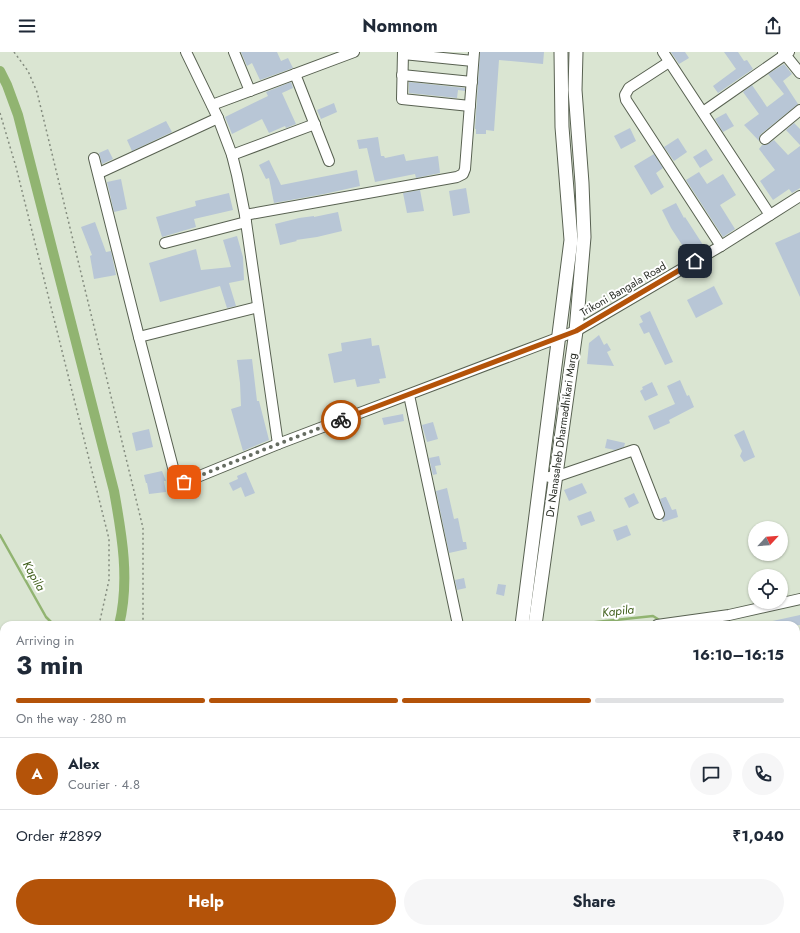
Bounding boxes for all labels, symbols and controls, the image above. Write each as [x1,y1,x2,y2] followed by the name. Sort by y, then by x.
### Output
[362,13,438,39] text: Nomnom
[16,15,38,37] icon: menu
[762,15,784,37] icon: share
[678,244,712,278] pin
[684,250,706,272] icon: home
[577,258,669,320] street label: Trikoni Bangala Road
[542,352,580,518] street label: Dr Nanasaheb Dharmadhikari Marg
[321,400,361,440] courier
[330,409,352,431] icon: bike
[167,465,201,499] pin
[173,471,195,493] icon: bag
[748,521,788,561] north arrow
[748,521,788,609] map controls
[18,558,50,595] water label: Kapila
[748,569,788,609] button: locate
[601,600,635,622] water label: Kapila
[16,631,74,650] text: Arriving in
[692,644,784,666] text: 16:10–16:15
[16,646,83,684] text: 3 min
[16,709,126,728] text: On the way · 280 m
[68,753,99,775] text: Alex
[690,753,732,795] button: chat
[742,753,784,795] button: phone
[31,763,43,785] text: A
[68,775,140,794] text: Courier · 4.8
[16,825,102,847] text: Order #2899
[733,825,784,847] text: ₹1,040
[16,879,396,925] button: Help
[404,879,784,925] button: Share

